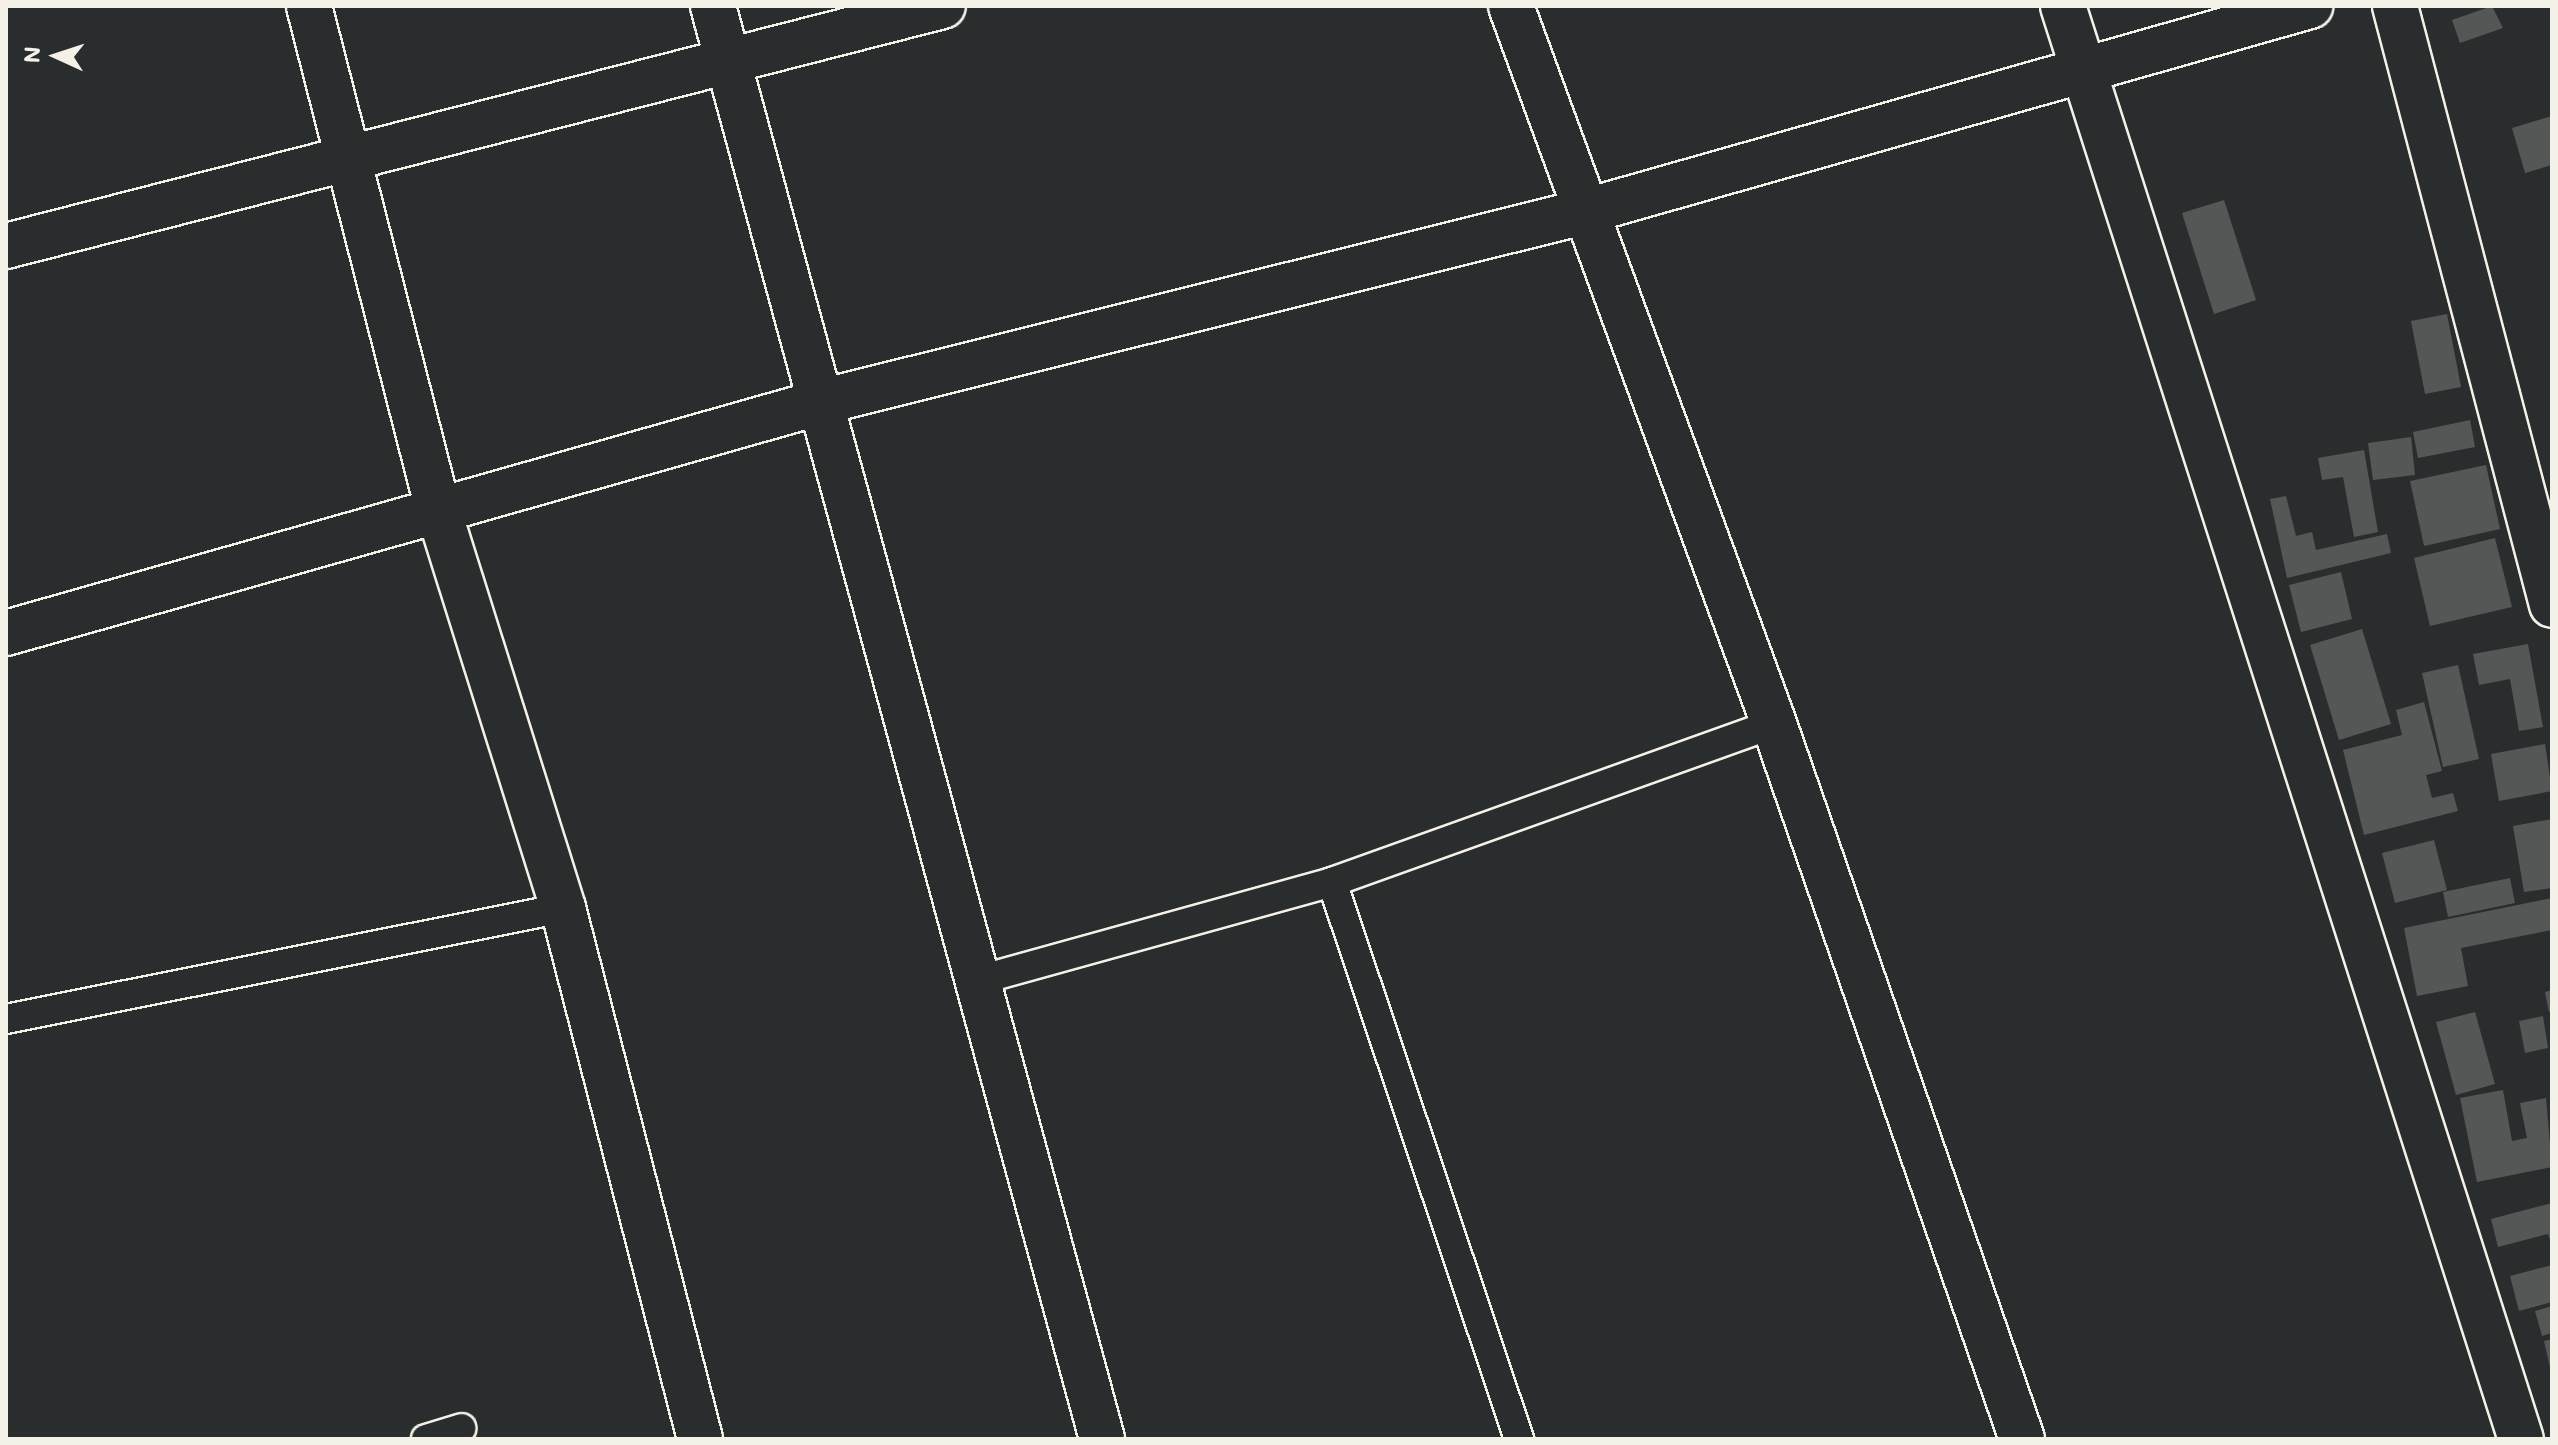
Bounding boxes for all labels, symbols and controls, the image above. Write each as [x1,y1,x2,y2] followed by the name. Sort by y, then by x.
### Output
[16,16,96,96] north arrow
[17,46,46,64] text: N

